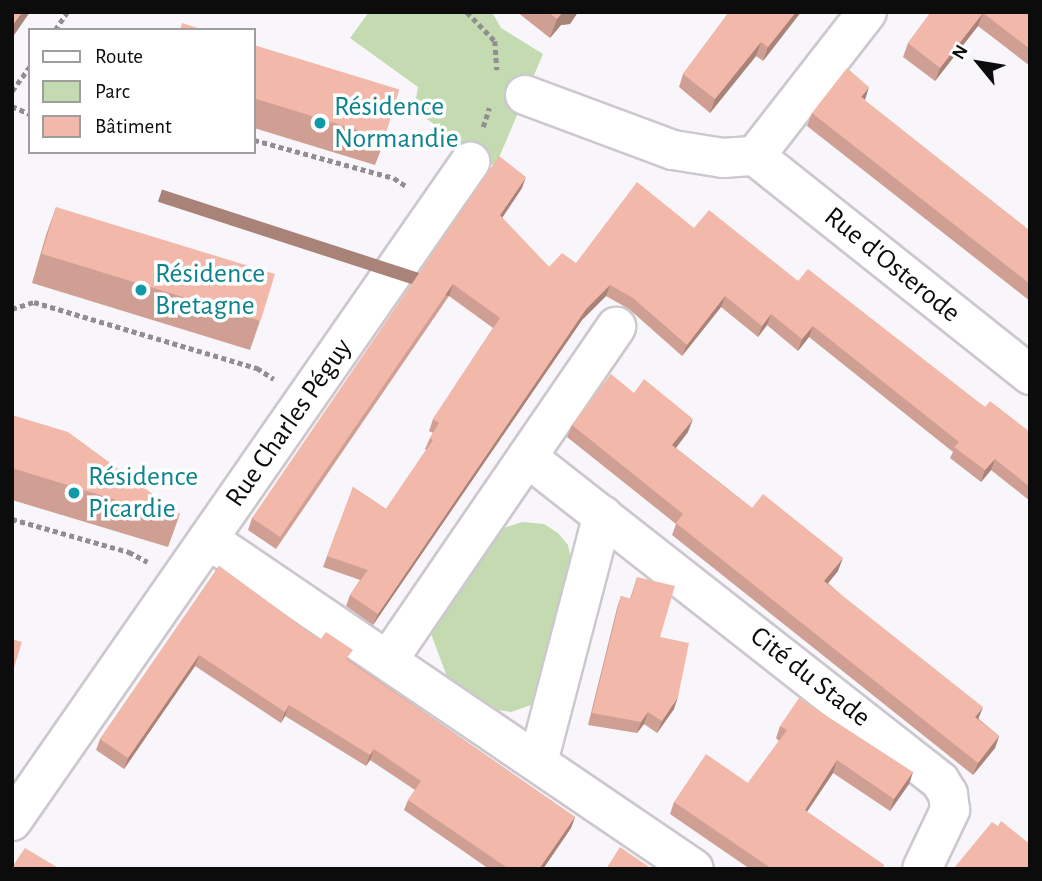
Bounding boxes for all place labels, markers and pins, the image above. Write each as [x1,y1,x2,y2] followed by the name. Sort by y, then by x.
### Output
[334,90,459,156] place label: Résidence Normandie
[312,115,328,131] marker: Résidence Normandie
[155,257,265,323] place label: Résidence Bretagne
[133,282,149,298] marker: Résidence Bretagne
[88,460,198,526] place label: Résidence Picardie
[66,485,82,501] marker: Résidence Picardie

